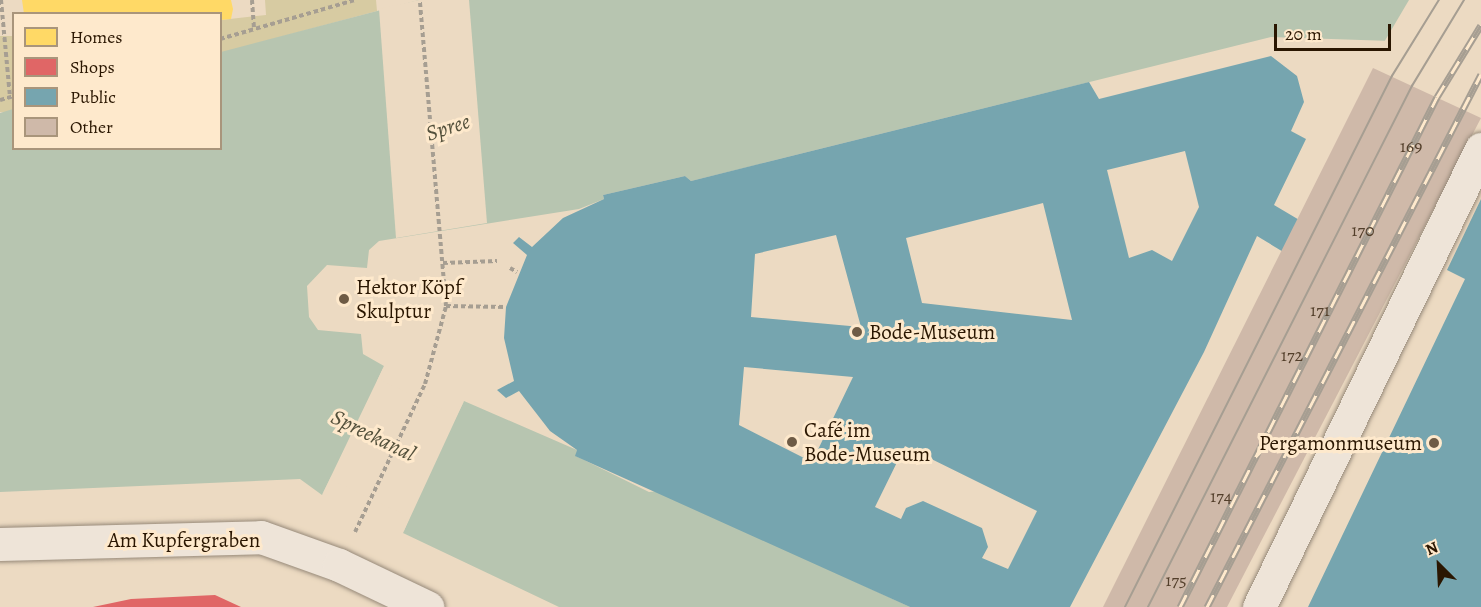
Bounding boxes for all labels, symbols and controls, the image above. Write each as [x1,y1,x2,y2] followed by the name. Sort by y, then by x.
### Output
[12,12,222,150] legend
[1277,12,1394,50] scale bar
[1285,22,1322,46] text: 20 m
[70,25,122,49] text: Homes
[70,55,115,79] text: Shops
[70,85,116,109] text: Public
[423,109,473,147] water label: Spree
[70,115,113,139] text: Other
[1400,135,1422,157] house number: 169
[1351,219,1375,241] house number: 170
[356,274,462,324] place label: Hektor Köpf Skulptur
[337,292,351,306] marker: Hektor Köpf Skulptur
[1310,299,1330,321] house number: 171
[869,319,995,345] place label: Bode-Museum
[850,325,864,339] marker: Bode-Museum
[1281,344,1303,366] house number: 172
[326,404,420,468] water label: Spreekanal
[804,417,930,467] place label: Café im Bode-Museum
[1259,430,1422,456] place label: Pergamonmuseum
[785,435,799,449] marker: Café im Bode-Museum
[1427,436,1441,450] marker: Pergamonmuseum
[1210,485,1232,507] house number: 174
[108,527,260,553] street label: Am Kupfergraben
[1409,535,1469,595] north arrow
[1422,536,1441,561] text: N
[1165,569,1187,591] house number: 175

